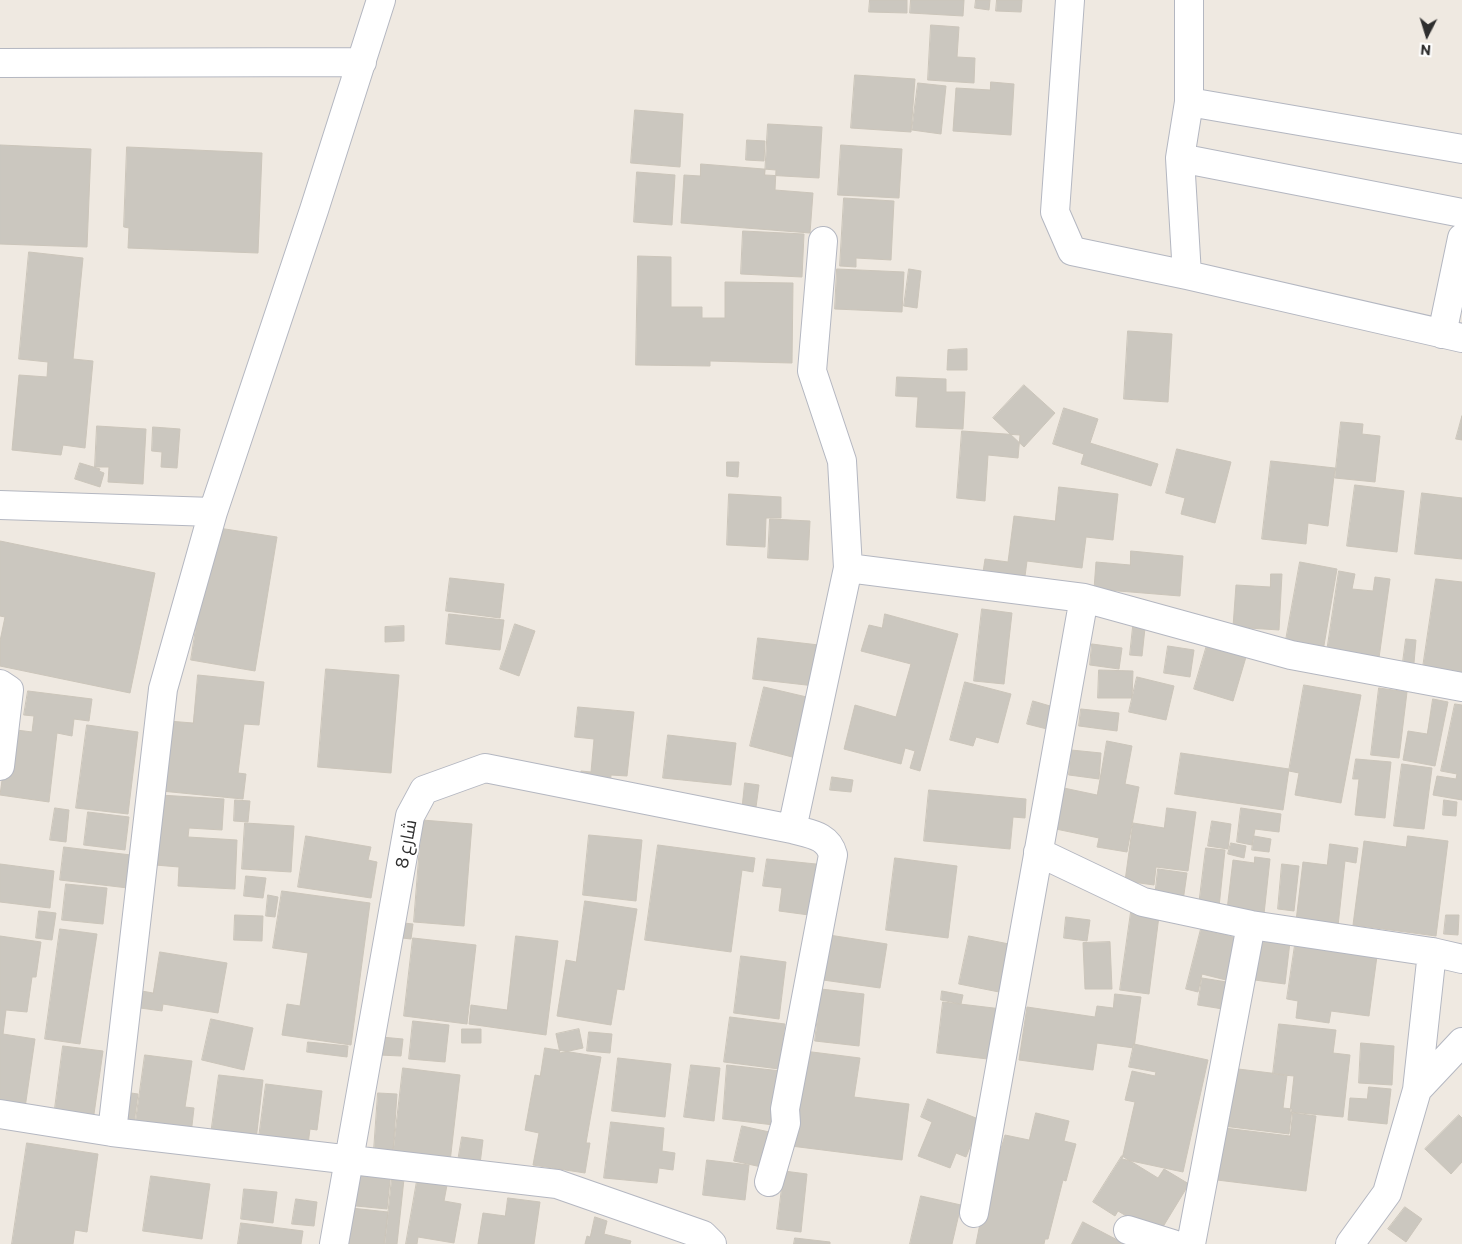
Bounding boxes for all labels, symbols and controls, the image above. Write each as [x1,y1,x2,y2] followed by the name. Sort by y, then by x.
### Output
[1402,10,1452,60] north arrow
[1420,42,1432,59] text: N
[391,818,421,870] street label: شارع 8

